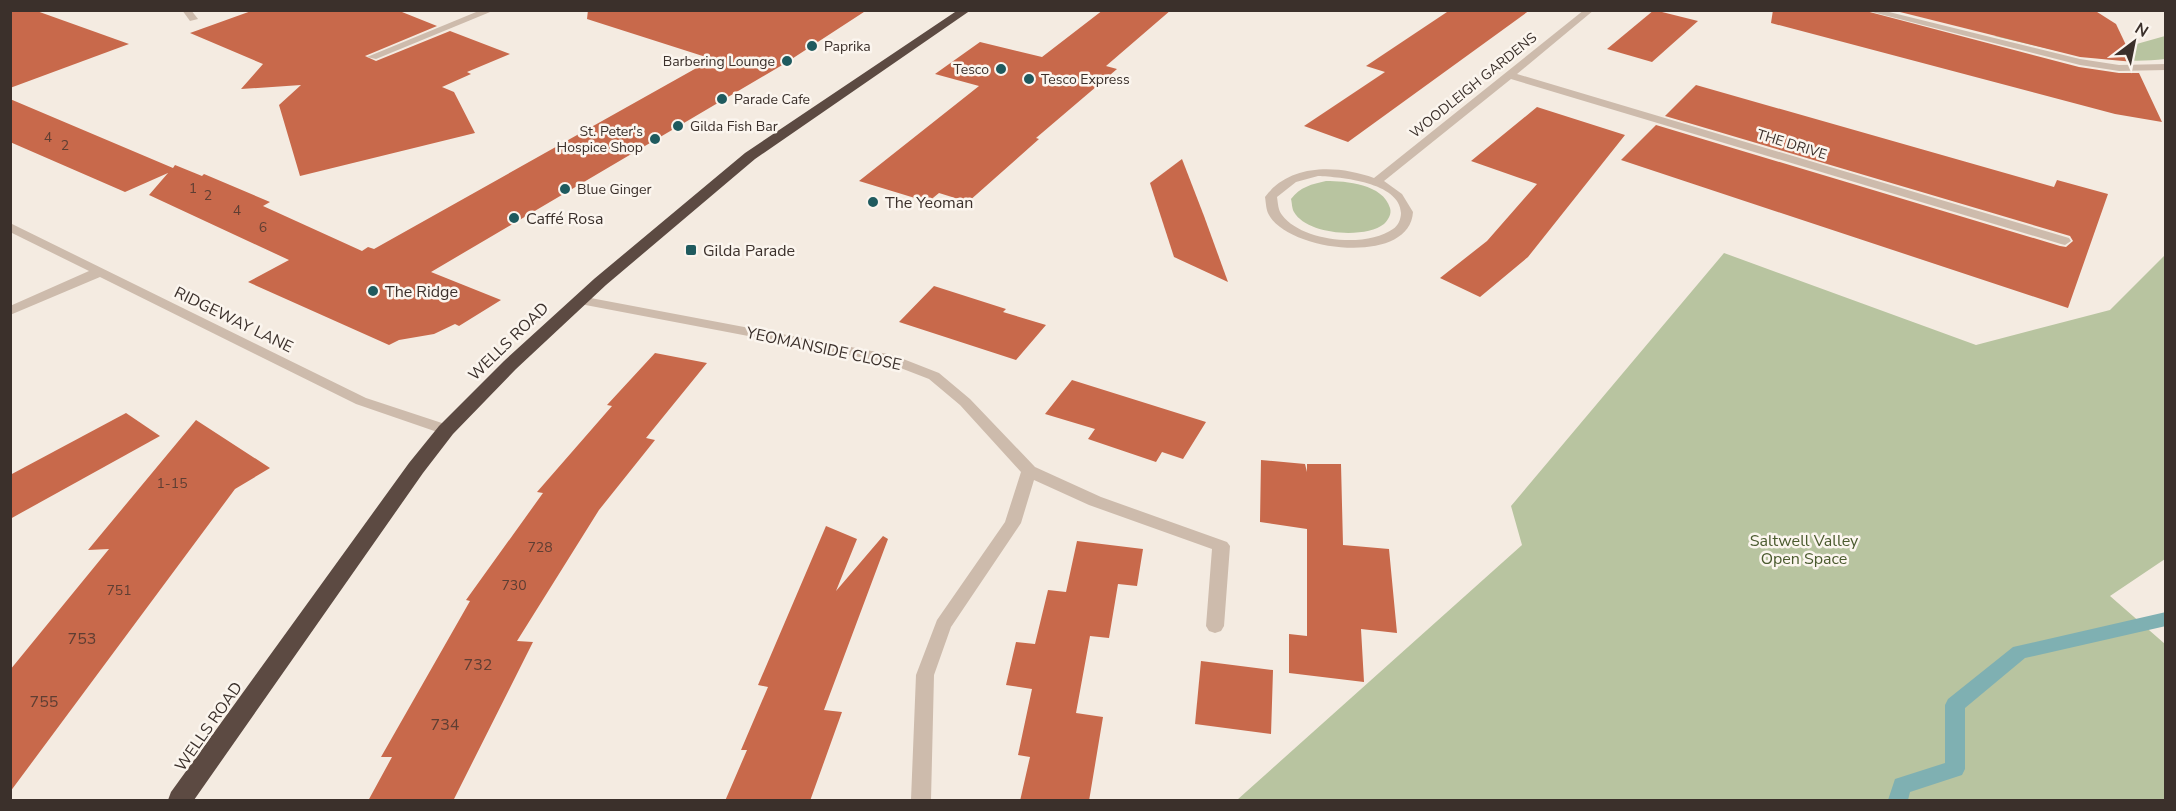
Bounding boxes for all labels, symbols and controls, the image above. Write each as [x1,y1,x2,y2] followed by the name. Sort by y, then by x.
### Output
[2104,12,2164,72] north arrow
[2131,18,2152,43] text: N
[1406,28,1541,143] street label: WOODLEIGH GARDENS
[824,37,871,56] place label: Paprika
[805,39,819,53] marker: Paprika
[663,52,775,71] place label: Barbering Lounge
[780,54,794,68] marker: Barbering Lounge
[953,60,989,79] place label: Tesco
[994,62,1008,76] marker: Tesco
[1041,70,1130,89] place label: Tesco Express
[1022,72,1036,86] marker: Tesco Express
[734,90,810,109] place label: Parade Cafe
[715,92,729,106] marker: Parade Cafe
[690,117,778,136] place label: Gilda Fish Bar
[671,119,685,133] marker: Gilda Fish Bar
[557,122,643,157] place label: St. Peter's Hospice Shop
[1755,125,1829,164] street label: THE DRIVE
[44,128,52,147] house number: 4
[648,132,662,146] marker: St. Peter's Hospice Shop
[61,136,69,155] house number: 2
[189,179,197,198] house number: 1
[577,180,652,199] place label: Blue Ginger
[558,182,572,196] marker: Blue Ginger
[204,186,212,205] house number: 2
[885,192,973,214] place label: The Yeoman
[866,195,880,209] marker: The Yeoman
[233,201,241,220] house number: 4
[526,208,603,230] place label: Caffé Rosa
[507,211,521,225] marker: Caffé Rosa
[259,218,267,237] house number: 6
[703,240,795,262] place label: Gilda Parade
[684,243,698,257] marker: Gilda Parade
[385,281,458,303] place label: The Ridge
[170,282,297,358] street label: RIDGEWAY LANE
[366,284,380,298] marker: The Ridge
[464,298,554,386] street label: WELLS ROAD
[743,322,903,376] street label: YEOMANSIDE CLOSE
[156,474,188,493] house number: 1-15
[1750,530,1859,570] park label: Saltwell Valley Open Space
[527,538,553,557] house number: 728
[501,576,527,595] house number: 730
[106,581,132,600] house number: 751
[68,628,96,650] house number: 753
[464,654,492,676] house number: 732
[170,678,248,776] street label: WELLS ROAD
[30,691,58,713] house number: 755
[431,714,460,736] house number: 734

